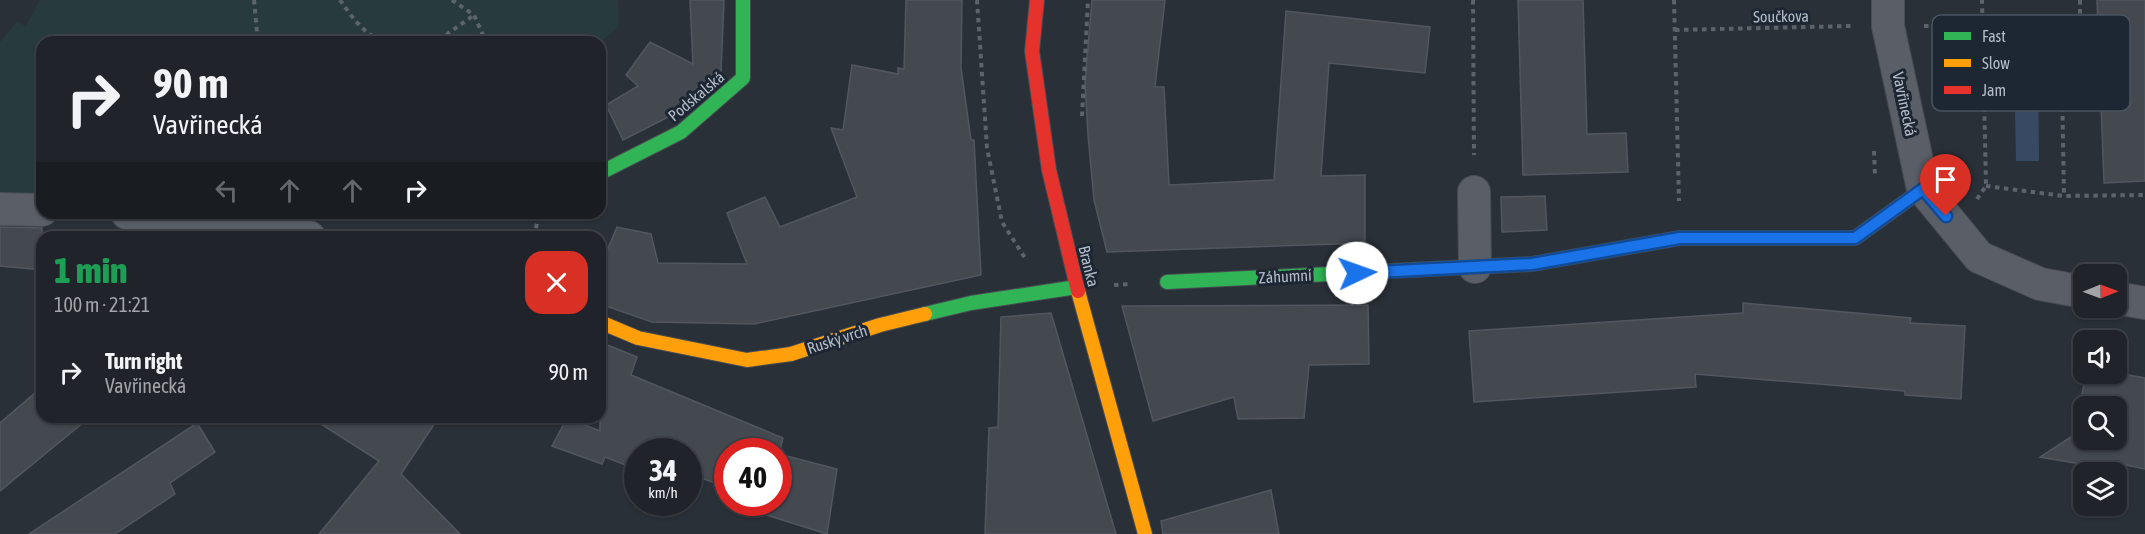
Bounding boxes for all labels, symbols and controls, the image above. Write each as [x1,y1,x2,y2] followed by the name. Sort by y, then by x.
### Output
[1753,7,1809,25] street label: Součkova
[1932,15,2130,111] legend
[1982,27,2006,45] text: Fast
[1982,54,2010,72] text: Slow
[153,59,228,107] text: 90 m
[54,60,132,138] icon: right
[664,67,728,125] street label: Podskalská
[1889,70,1921,138] street label: Vavřinecká
[1982,81,2006,99] text: Jam
[153,109,263,140] text: Vavřinecká
[1920,154,1971,216] pin
[1929,163,1962,196] icon: arrive
[210,174,243,207] icon: left
[273,174,306,207] icon: ahead
[336,174,369,207] icon: ahead
[399,174,432,207] icon: right
[1325,241,1389,305] position arrow
[1075,244,1103,288] street label: Branka
[54,249,128,291] text: 1 min
[525,251,588,314] button: close
[2073,264,2127,318] north arrow
[2073,264,2127,516] map controls
[1258,266,1312,286] street label: Záhumní
[54,293,150,316] text: 100 m · 21:21
[805,321,870,358] street label: Ruský vrch
[2073,330,2127,384] button: sound
[105,348,182,374] text: Turn right
[54,356,87,389] icon: right
[548,359,588,385] text: 90 m
[105,374,186,397] text: Vavřinecká
[2073,396,2127,450] button: search
[714,438,792,516] speed limit sign: 40
[649,453,677,487] text: 34
[2073,462,2127,516] button: layers
[648,484,678,501] text: km/h

